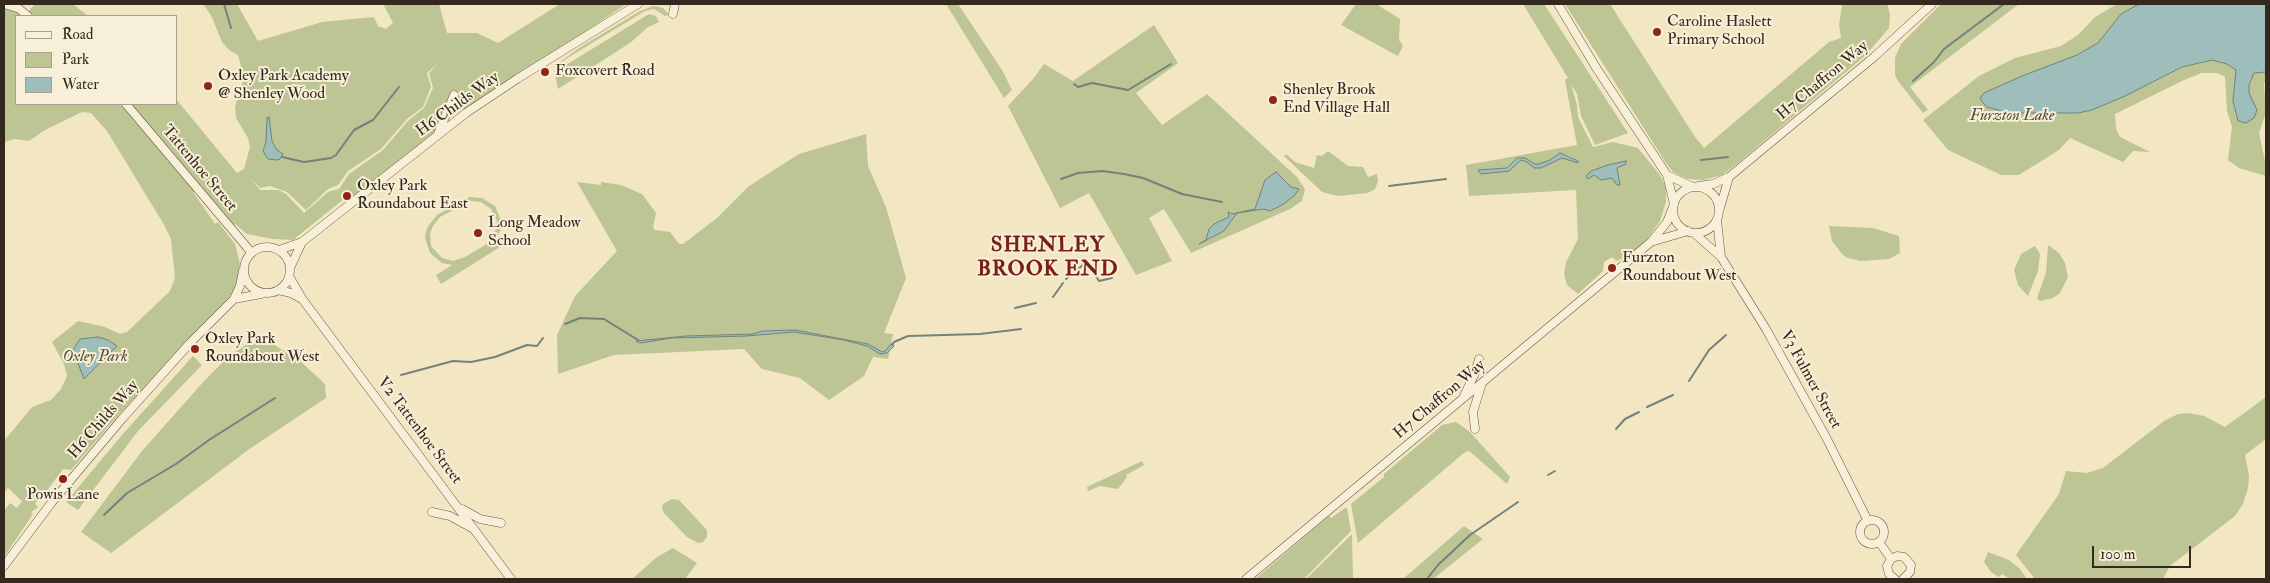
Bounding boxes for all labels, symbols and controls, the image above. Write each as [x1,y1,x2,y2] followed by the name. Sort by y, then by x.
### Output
[1667,13,1772,51] place label: Caroline Haslett Primary School
[15,15,178,105] legend
[62,25,93,44] text: Road
[1651,26,1663,38] marker: Caroline Haslett Primary School
[1773,37,1873,125] street label: H7 Chaffron Way
[62,50,89,69] text: Park
[555,62,655,82] place label: Foxcovert Road
[539,66,551,78] marker: Foxcovert Road
[218,67,349,105] place label: Oxley Park Academy @ Shenley Wood
[413,68,503,142] street label: H6 Childs Way
[62,75,99,94] text: Water
[202,80,214,92] marker: Oxley Park Academy @ Shenley Wood
[1283,81,1390,119] place label: Shenley Brook End Village Hall
[1267,94,1279,106] marker: Shenley Brook End Village Hall
[1970,107,2054,127] park label: Furzton Lake
[157,122,241,216] street label: Tattenhoe Street
[357,177,468,215] place label: Oxley Park Roundabout East
[341,190,353,202] marker: Oxley Park Roundabout East
[488,214,581,252] place label: Long Meadow School
[472,227,484,239] marker: Long Meadow School
[976,233,1120,283] district label: SHENLEY BROOK END
[1622,249,1736,287] place label: Furzton Roundabout West
[1606,262,1618,274] marker: Furzton Roundabout West
[1775,327,1845,433] street label: V3 Fulmer Street
[205,330,319,368] place label: Oxley Park Roundabout West
[189,343,201,355] marker: Oxley Park Roundabout West
[62,348,128,368] park label: Oxley Park
[1390,356,1490,444] street label: H7 Chaffron Way
[372,374,466,488] street label: V2 Tattenhoe Street
[65,377,143,463] street label: H6 Childs Way
[57,473,69,485] marker: Powis Lane
[27,486,99,506] place label: Powis Lane
[2095,536,2194,568] scale bar
[2100,545,2135,564] text: 100 m

